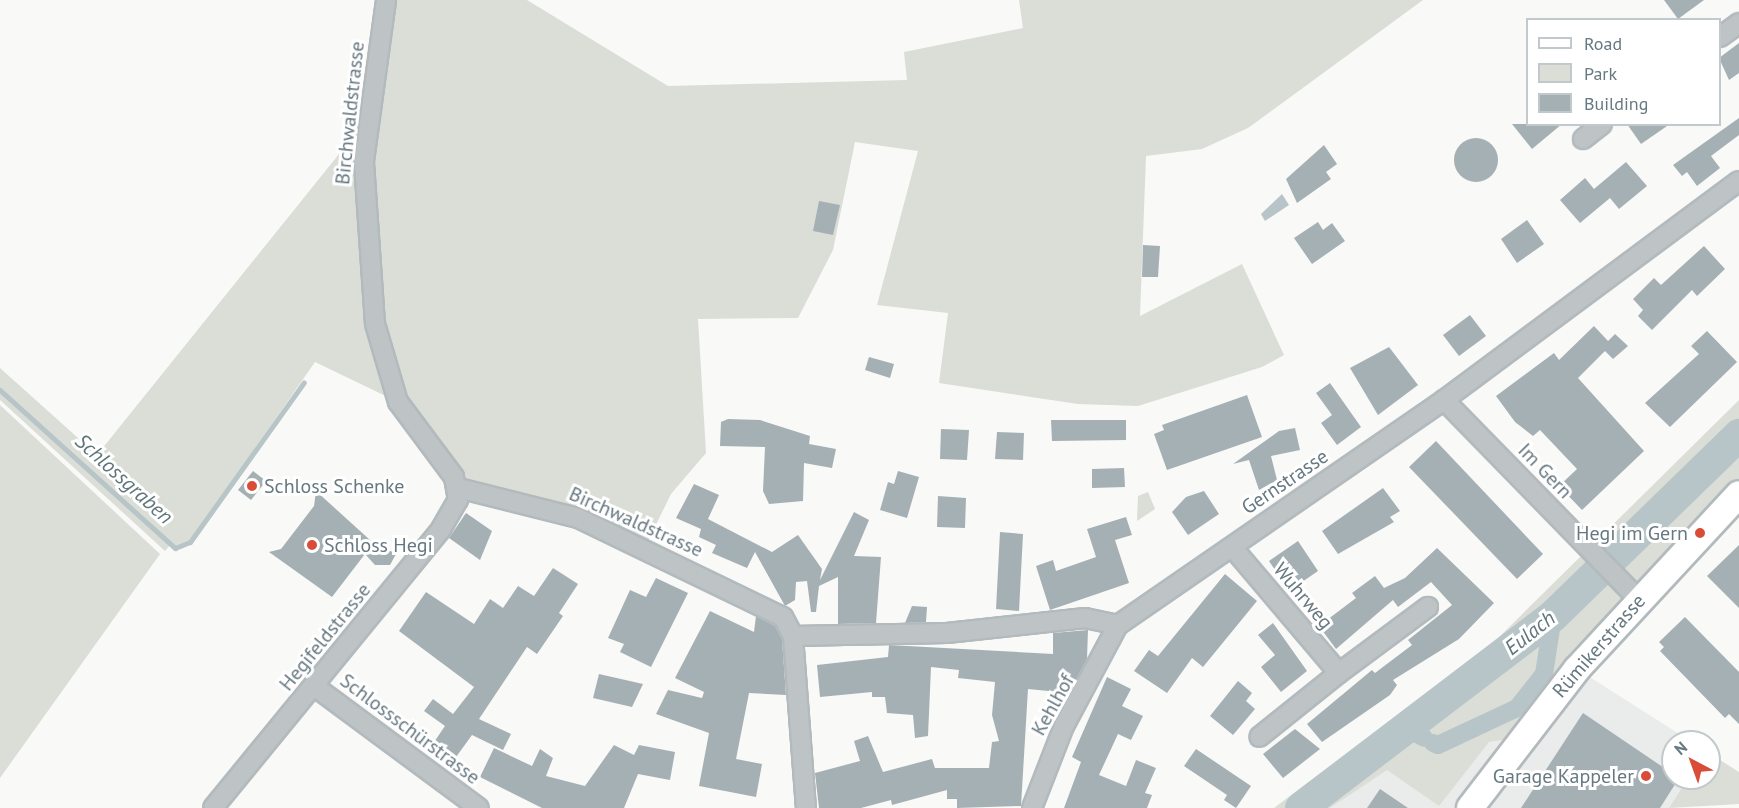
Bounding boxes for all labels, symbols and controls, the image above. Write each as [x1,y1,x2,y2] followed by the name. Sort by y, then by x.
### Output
[1526,18,1721,126] legend
[1584,32,1622,55] text: Road
[331,40,369,186] street label: Birchwaldstrasse
[1584,62,1617,85] text: Park
[1584,92,1648,115] text: Building
[70,429,178,529] water label: Schlossgraben
[1513,438,1577,504] street label: Im Gern
[1237,444,1333,520] street label: Gernstrasse
[264,474,404,498] place label: Schloss Schenke
[245,479,259,493] marker: Schloss Schenke
[565,482,707,562] street label: Birchwaldstrasse
[1576,521,1688,545] place label: Hegi im Gern
[1693,526,1707,540] marker: Hegi im Gern
[324,533,433,557] place label: Schloss Hegi
[305,538,319,552] marker: Schloss Hegi
[1268,558,1338,634] street label: Wuhrweg
[274,578,376,696] street label: Hegifeldstrasse
[1548,589,1650,703] street label: Rümikerstrasse
[1500,605,1560,661] water label: Eulach
[335,669,485,789] street label: Schlossschürstrasse
[1027,670,1079,740] street label: Kehlhof
[1661,730,1721,790] north arrow
[1670,737,1691,759] text: N
[1493,764,1634,788] place label: Garage Kappeler
[1639,769,1653,783] marker: Garage Kappeler

